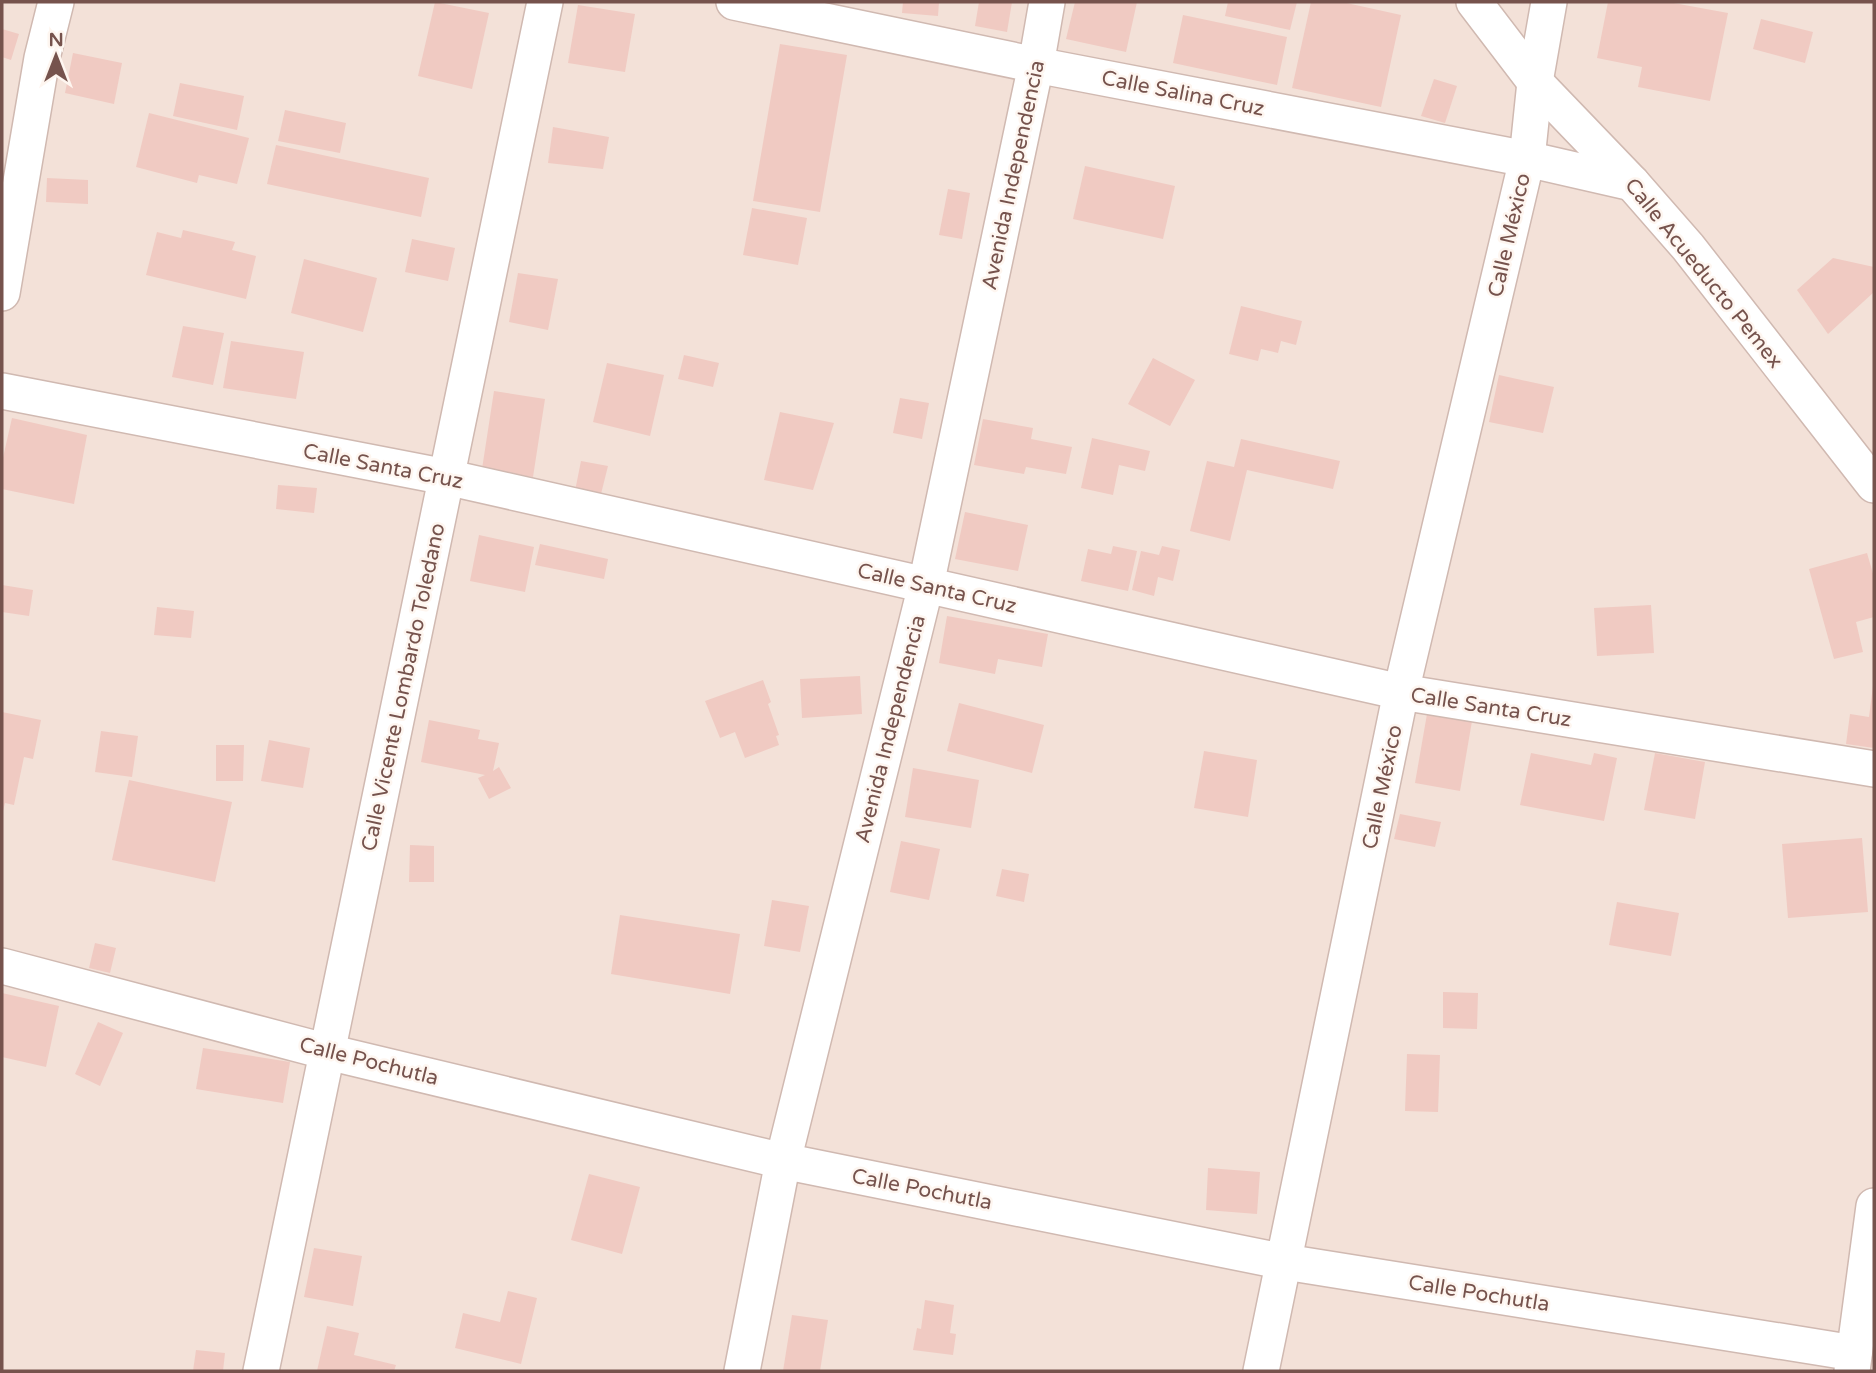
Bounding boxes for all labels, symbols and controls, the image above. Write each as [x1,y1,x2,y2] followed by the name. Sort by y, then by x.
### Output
[21,21,91,91] north arrow
[48,29,64,51] text: N
[977,58,1050,292] street label: Avenida Independencia
[1099,65,1266,122] street label: Calle Salina Cruz
[1483,171,1536,300] street label: Calle México
[1619,173,1788,373] street label: Calle Acueducto Pemex
[301,439,465,494] street label: Calle Santa Cruz
[356,521,451,853] street label: Calle Vicente Lombardo Toledano
[855,558,1019,619] street label: Calle Santa Cruz
[850,613,931,846] street label: Avenida Independencia
[1409,682,1573,733] street label: Calle Santa Cruz
[1357,723,1408,852] street label: Calle México
[297,1032,441,1091] street label: Calle Pochutla
[850,1164,994,1215] street label: Calle Pochutla
[1407,1270,1551,1317] street label: Calle Pochutla

